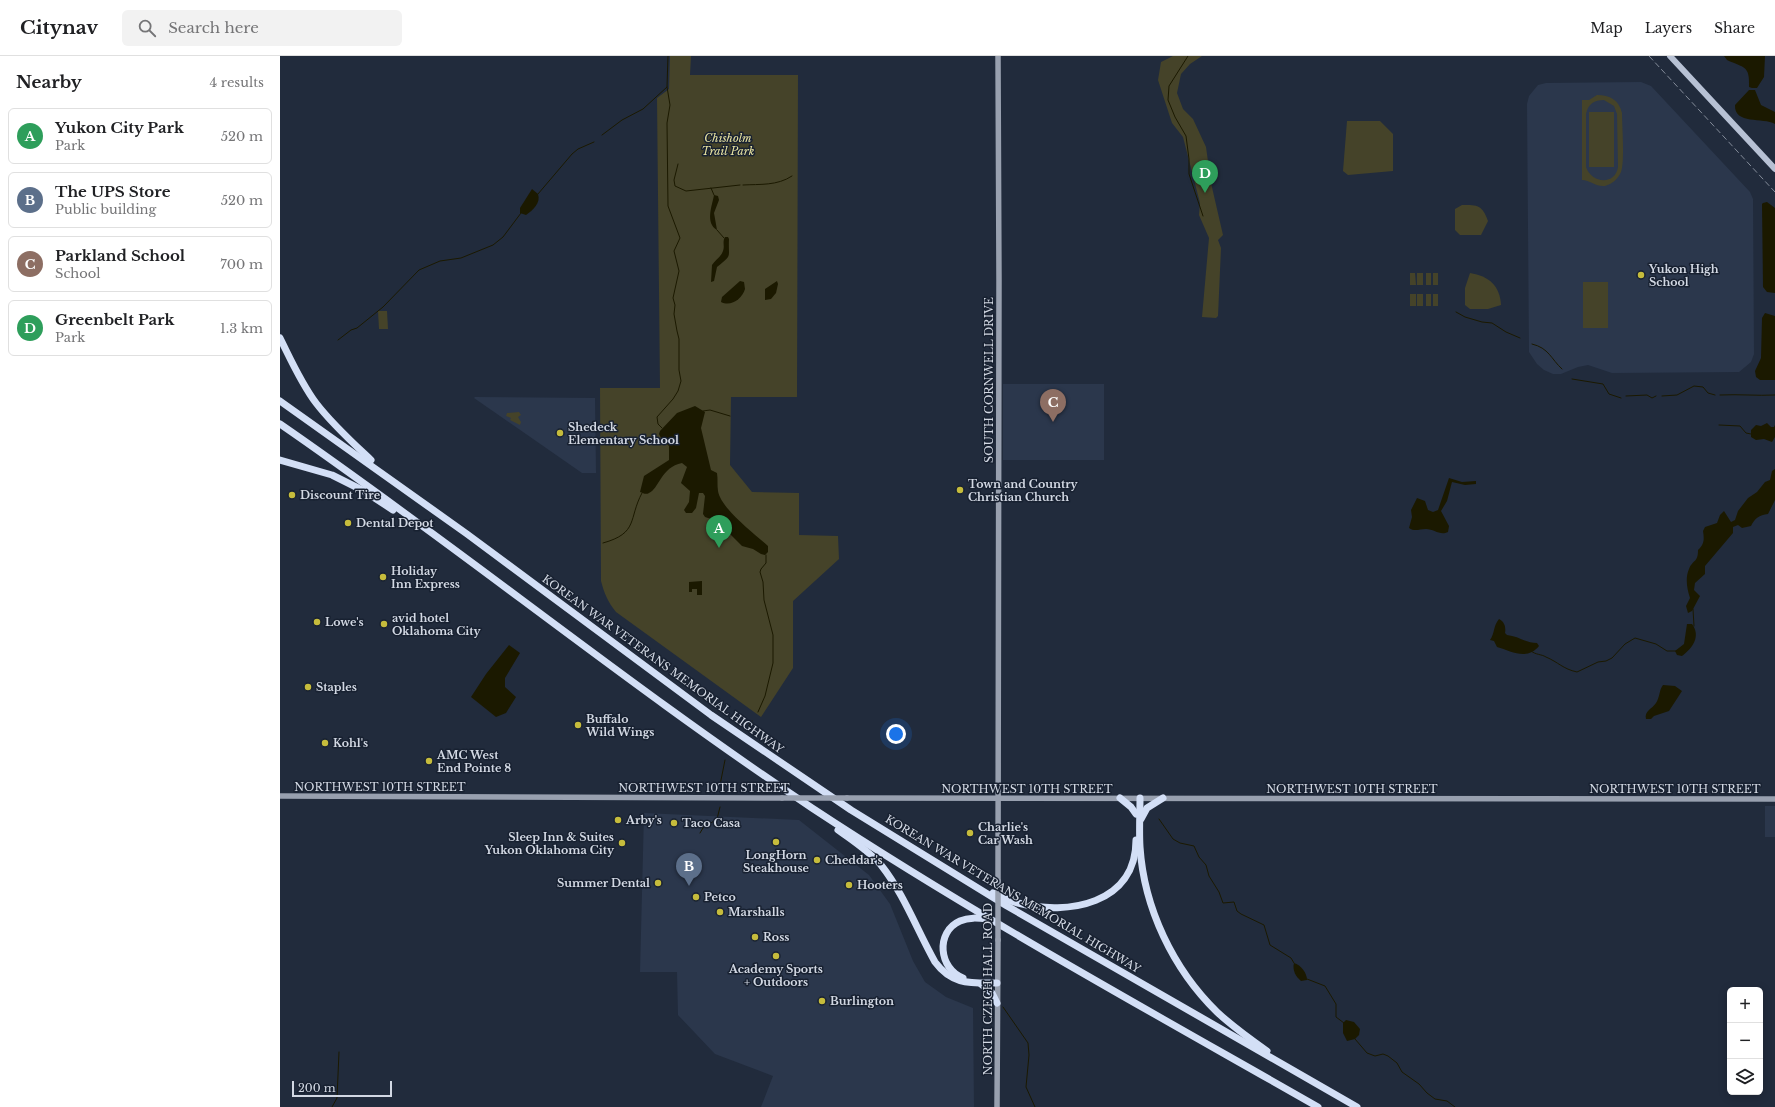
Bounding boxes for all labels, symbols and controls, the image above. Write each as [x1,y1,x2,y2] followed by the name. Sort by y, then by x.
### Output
[122,10,402,46] search box
[20,16,98,39] text: Citynav
[136,17,158,39] icon: search
[168,18,259,37] text: Search here
[1590,19,1623,37] text: Map
[1645,19,1692,37] text: Layers
[1714,19,1755,37] text: Share
[16,72,82,93] text: Nearby
[210,74,264,91] text: 4 results
[55,118,184,137] text: Yukon City Park
[25,128,35,145] text: A
[221,128,263,145] text: 520 m
[702,131,755,158] park label: Chisholm Trail Park
[55,137,85,154] text: Park
[1192,160,1218,193] pin: D
[55,182,170,201] text: The UPS Store
[25,192,35,209] text: B
[221,192,263,209] text: 520 m
[55,201,156,218] text: Public building
[55,246,185,265] text: Parkland School
[25,256,35,273] text: C
[220,256,263,273] text: 700 m
[1648,262,1719,289] place label: Yukon High School
[55,265,101,282] text: School
[1636,270,1646,280] marker: Yukon High School
[982,297,996,463] street label: SOUTH CORNWELL DRIVE
[55,310,175,329] text: Greenbelt Park
[24,320,36,337] text: D
[220,320,263,337] text: 1.3 km
[55,329,85,346] text: Park
[1040,389,1066,422] pin: C
[568,420,679,447] place label: Shedeck Elementary School
[555,428,565,438] marker: Shedeck Elementary School
[968,477,1079,504] place label: Town and Country Christian Church
[955,485,965,495] marker: Town and Country Christian Church
[300,488,381,502] place label: Discount Tire
[287,490,297,500] marker: Discount Tire
[706,515,732,548] pin: A
[356,516,434,530] place label: Dental Depot
[343,518,353,528] marker: Dental Depot
[391,564,460,591] place label: Holiday Inn Express
[378,572,388,582] marker: Holiday Inn Express
[539,572,787,757] street label: KOREAN WAR VETERANS MEMORIAL HIGHWAY
[392,611,482,638] place label: avid hotel Oklahoma City
[325,615,364,629] place label: Lowe's
[312,617,322,627] marker: Lowe's
[379,619,389,629] marker: avid hotel Oklahoma City
[316,680,357,694] place label: Staples
[303,682,313,692] marker: Staples
[585,712,655,739] place label: Buffalo Wild Wings
[573,720,583,730] marker: Buffalo Wild Wings
[886,724,906,744] your location
[333,736,368,750] place label: Kohl's
[320,738,330,748] marker: Kohl's
[436,748,511,775] place label: AMC West End Pointe 8
[424,756,434,766] marker: AMC West End Pointe 8
[294,780,466,794] street label: NORTHWEST 10TH STREET
[618,781,790,795] street label: NORTHWEST 10TH STREET
[941,782,1113,796] street label: NORTHWEST 10TH STREET
[1266,782,1438,796] street label: NORTHWEST 10TH STREET
[1589,782,1761,796] street label: NORTHWEST 10TH STREET
[883,812,1144,977] street label: KOREAN WAR VETERANS MEMORIAL HIGHWAY
[625,813,662,827] place label: Arby's
[613,815,623,825] marker: Arby's
[682,816,741,830] place label: Taco Casa
[669,818,679,828] marker: Taco Casa
[978,820,1033,847] place label: Charlie's Car Wash
[965,828,975,838] marker: Charlie's Car Wash
[484,830,615,857] place label: Sleep Inn & Suites Yukon Oklahoma City
[771,837,781,847] marker: LongHorn Steakhouse
[617,838,627,848] marker: Sleep Inn & Suites Yukon Oklahoma City
[743,848,810,875] place label: LongHorn Steakhouse
[676,853,702,886] pin: B
[825,853,883,867] place label: Cheddar's
[812,855,822,865] marker: Cheddar's
[557,876,650,890] place label: Summer Dental
[653,878,663,888] marker: Summer Dental
[857,878,903,892] place label: Hooters
[844,880,854,890] marker: Hooters
[704,890,736,904] place label: Petco
[691,892,701,902] marker: Petco
[981,903,995,1075] street label: NORTH CZECH HALL ROAD
[728,905,785,919] place label: Marshalls
[715,907,725,917] marker: Marshalls
[763,930,789,944] place label: Ross
[750,932,760,942] marker: Ross
[771,951,781,961] marker: Academy Sports + Outdoors
[728,962,823,989] place label: Academy Sports + Outdoors
[1727,987,1763,1095] map controls
[1727,987,1763,1023] button: +
[830,994,894,1008] place label: Burlington
[817,996,827,1006] marker: Burlington
[1727,1023,1763,1059] button: −
[1727,1059,1763,1095] button: layers
[292,1079,392,1098] scale bar
[298,1081,335,1095] text: 200 m

